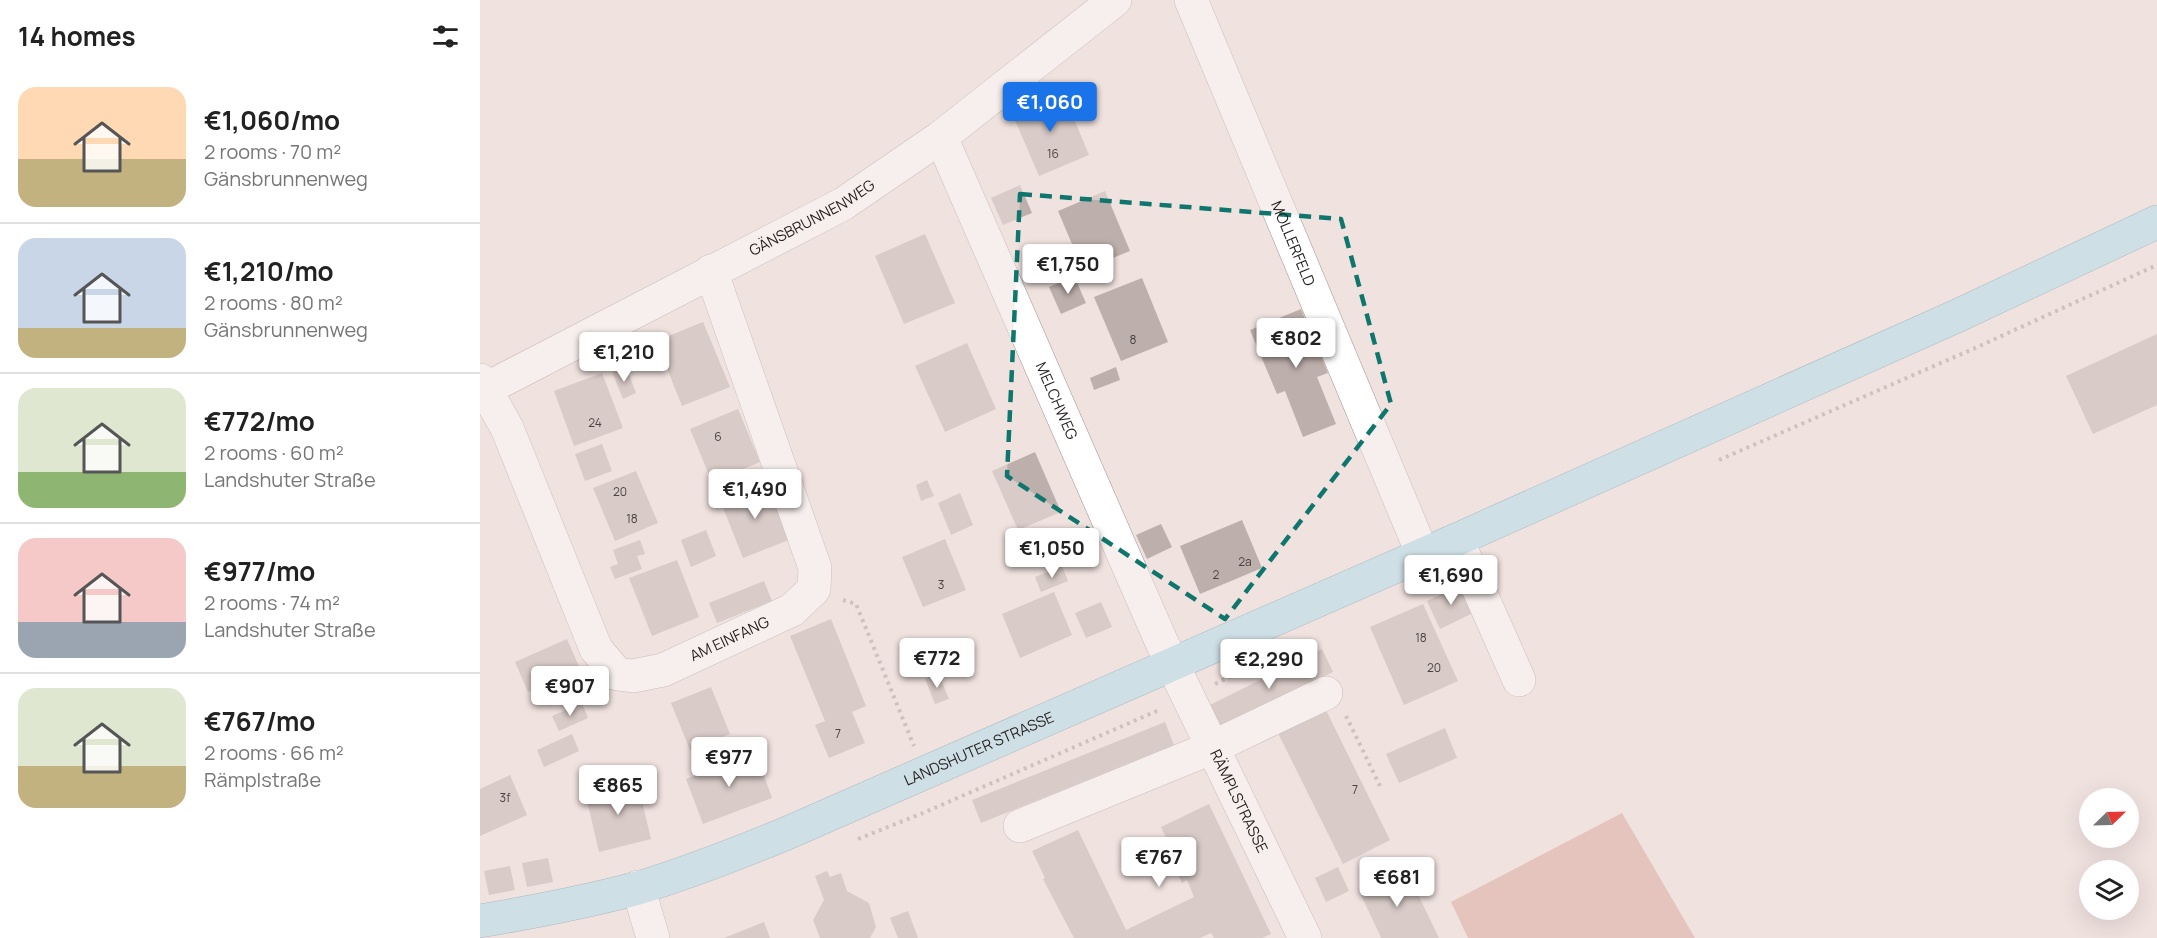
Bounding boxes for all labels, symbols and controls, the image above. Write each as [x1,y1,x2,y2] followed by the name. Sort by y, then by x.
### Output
[18,18,136,54] text: 14 homes
[429,20,462,53] icon: filters
[1001,82,1099,133] pin: €1,060
[1017,88,1083,115] text: €1,060
[204,102,340,138] text: €1,060/mo
[66,111,138,183] icon: home
[204,138,341,165] text: 2 rooms · 70 m²
[1047,145,1059,162] house number: 16
[204,165,368,192] text: Gänsbrunnenweg
[745,174,879,261] street label: GÄNSBRUNNENWEG
[1266,197,1320,289] street label: MOLLERFELD
[1019,244,1117,295] pin: €1,750
[1036,250,1100,277] text: €1,750
[204,253,334,289] text: €1,210/mo
[66,262,138,334] icon: home
[204,289,343,316] text: 2 rooms · 80 m²
[204,316,368,343] text: Gänsbrunnenweg
[1260,318,1332,369] pin: €802
[1271,324,1321,351] text: €802
[1130,331,1137,348] house number: 8
[575,332,673,383] pin: €1,210
[593,338,655,365] text: €1,210
[1031,359,1083,443] street label: MELCHWEG
[204,403,315,439] text: €772/mo
[66,412,138,484] icon: home
[588,414,602,431] house number: 24
[714,428,722,445] house number: 6
[204,439,344,466] text: 2 rooms · 60 m²
[204,466,376,493] text: Landshuter Straße
[706,469,804,520] pin: €1,490
[723,475,787,502] text: €1,490
[613,483,627,500] house number: 20
[626,510,638,527] house number: 18
[1003,528,1101,579] pin: €1,050
[1019,534,1085,561] text: €1,050
[204,553,315,589] text: €977/mo
[1238,553,1252,570] house number: 2a
[1402,555,1500,606] pin: €1,690
[1418,561,1484,588] text: €1,690
[66,562,138,634] icon: home
[1213,566,1220,583] house number: 2
[938,576,944,593] house number: 3
[204,589,340,616] text: 2 rooms · 74 m²
[686,611,773,666] street label: AM EINFANG
[204,616,376,643] text: Landshuter Straße
[1415,629,1427,646] house number: 18
[901,638,973,689] pin: €772
[1220,639,1318,690] pin: €2,290
[913,644,961,671] text: €772
[1234,645,1304,672] text: €2,290
[1427,659,1441,676] house number: 20
[534,666,606,717] pin: €907
[545,672,595,699] text: €907
[204,703,315,739] text: €767/mo
[901,706,1057,791] street label: LANDSHUTER STRASSE
[66,712,138,784] icon: home
[835,725,841,742] house number: 7
[693,737,765,788] pin: €977
[204,739,344,766] text: 2 rooms · 66 m²
[705,743,753,770] text: €977
[1205,746,1273,856] street label: RÄMPLSTRASSE
[582,765,654,816] pin: €865
[204,766,321,793] text: Rämplstraße
[593,771,643,798] text: €865
[1352,781,1358,798] house number: 7
[2079,788,2139,848] north arrow
[2079,788,2139,920] map controls
[500,789,511,806] house number: 3f
[1123,837,1195,888] pin: €767
[1135,843,1183,870] text: €767
[1361,857,1433,908] pin: €681
[2079,860,2139,920] button: layers
[1373,863,1421,890] text: €681

